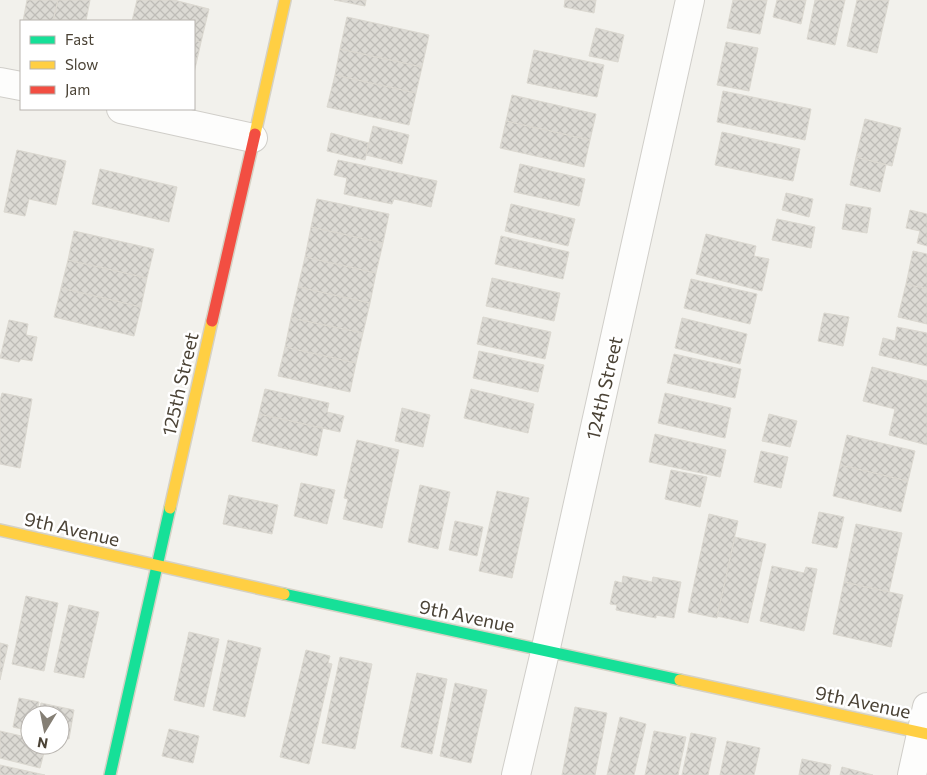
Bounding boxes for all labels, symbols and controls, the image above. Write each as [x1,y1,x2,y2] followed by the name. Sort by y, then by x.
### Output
[20,20,195,110] legend
[65,30,94,48] text: Fast
[65,55,98,73] text: Slow
[65,80,90,98] text: Jam
[156,330,203,438] street label: 125th Street
[580,334,627,442] street label: 124th Street
[22,506,122,551] street label: 9th Avenue
[417,594,517,637] street label: 9th Avenue
[813,680,913,723] street label: 9th Avenue
[20,705,70,755] north arrow
[36,734,49,753] text: N

